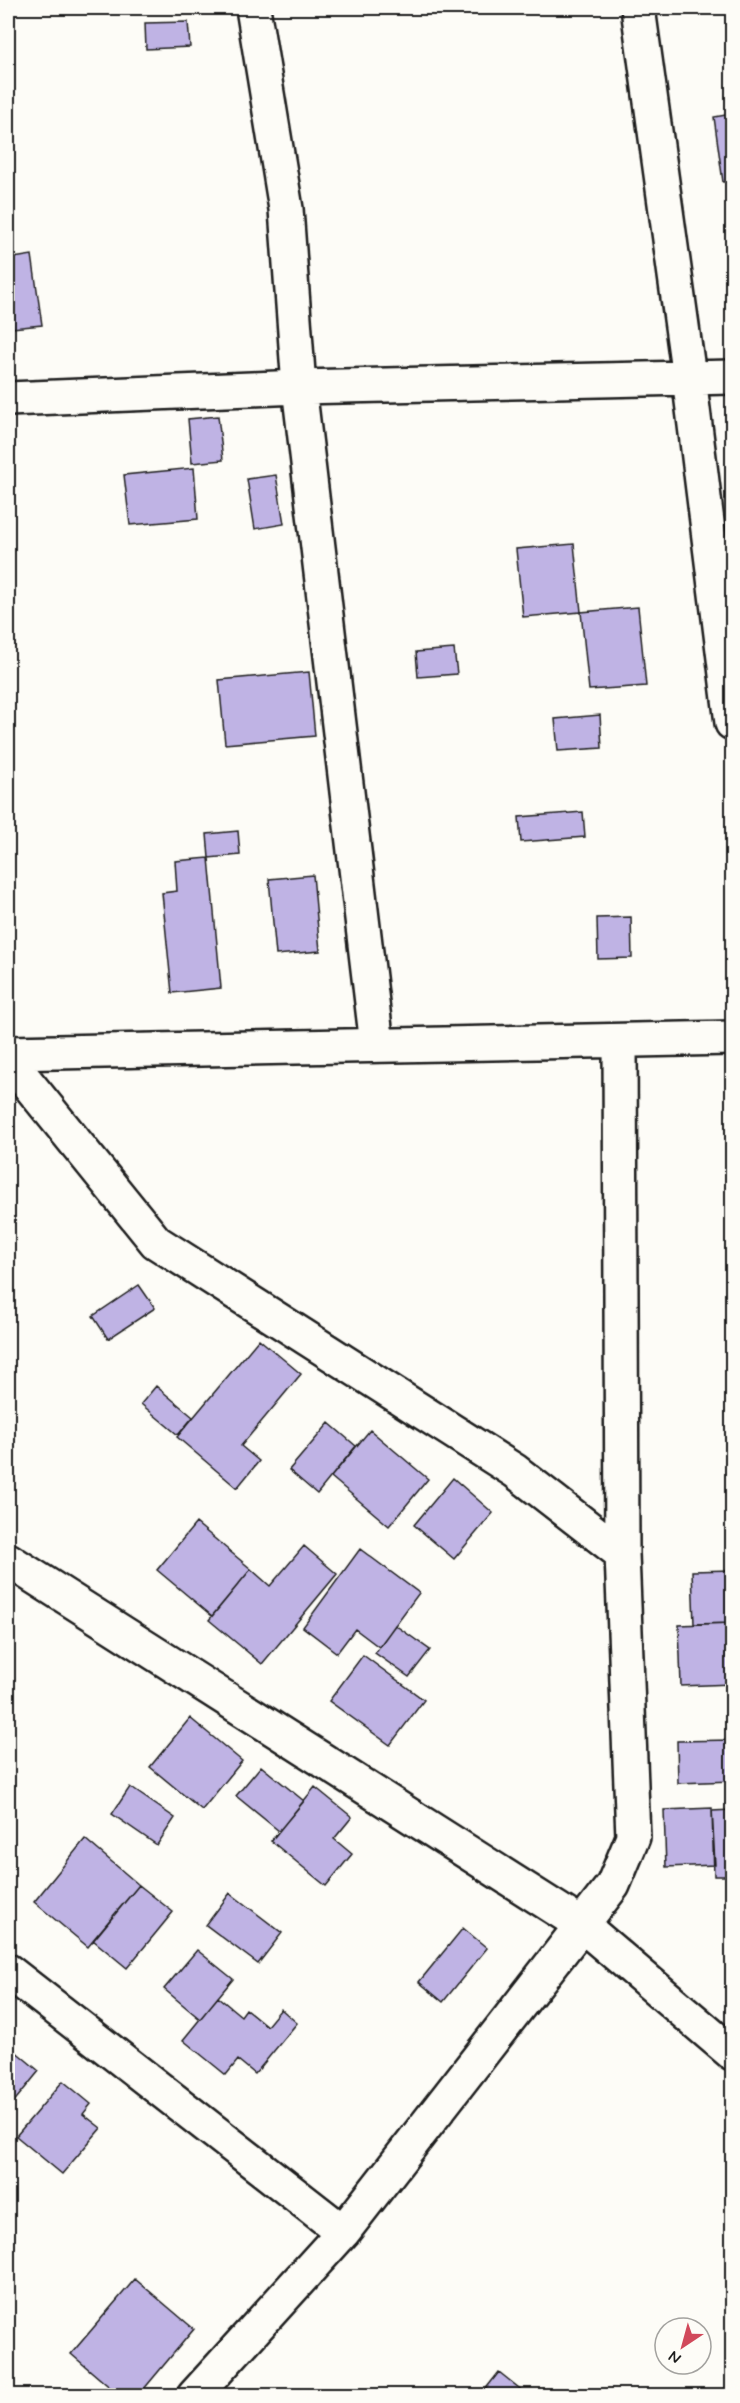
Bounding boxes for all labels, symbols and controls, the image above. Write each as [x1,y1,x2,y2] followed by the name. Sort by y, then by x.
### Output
[653,2316,713,2376] north arrow
[665,2345,686,2369] text: N

